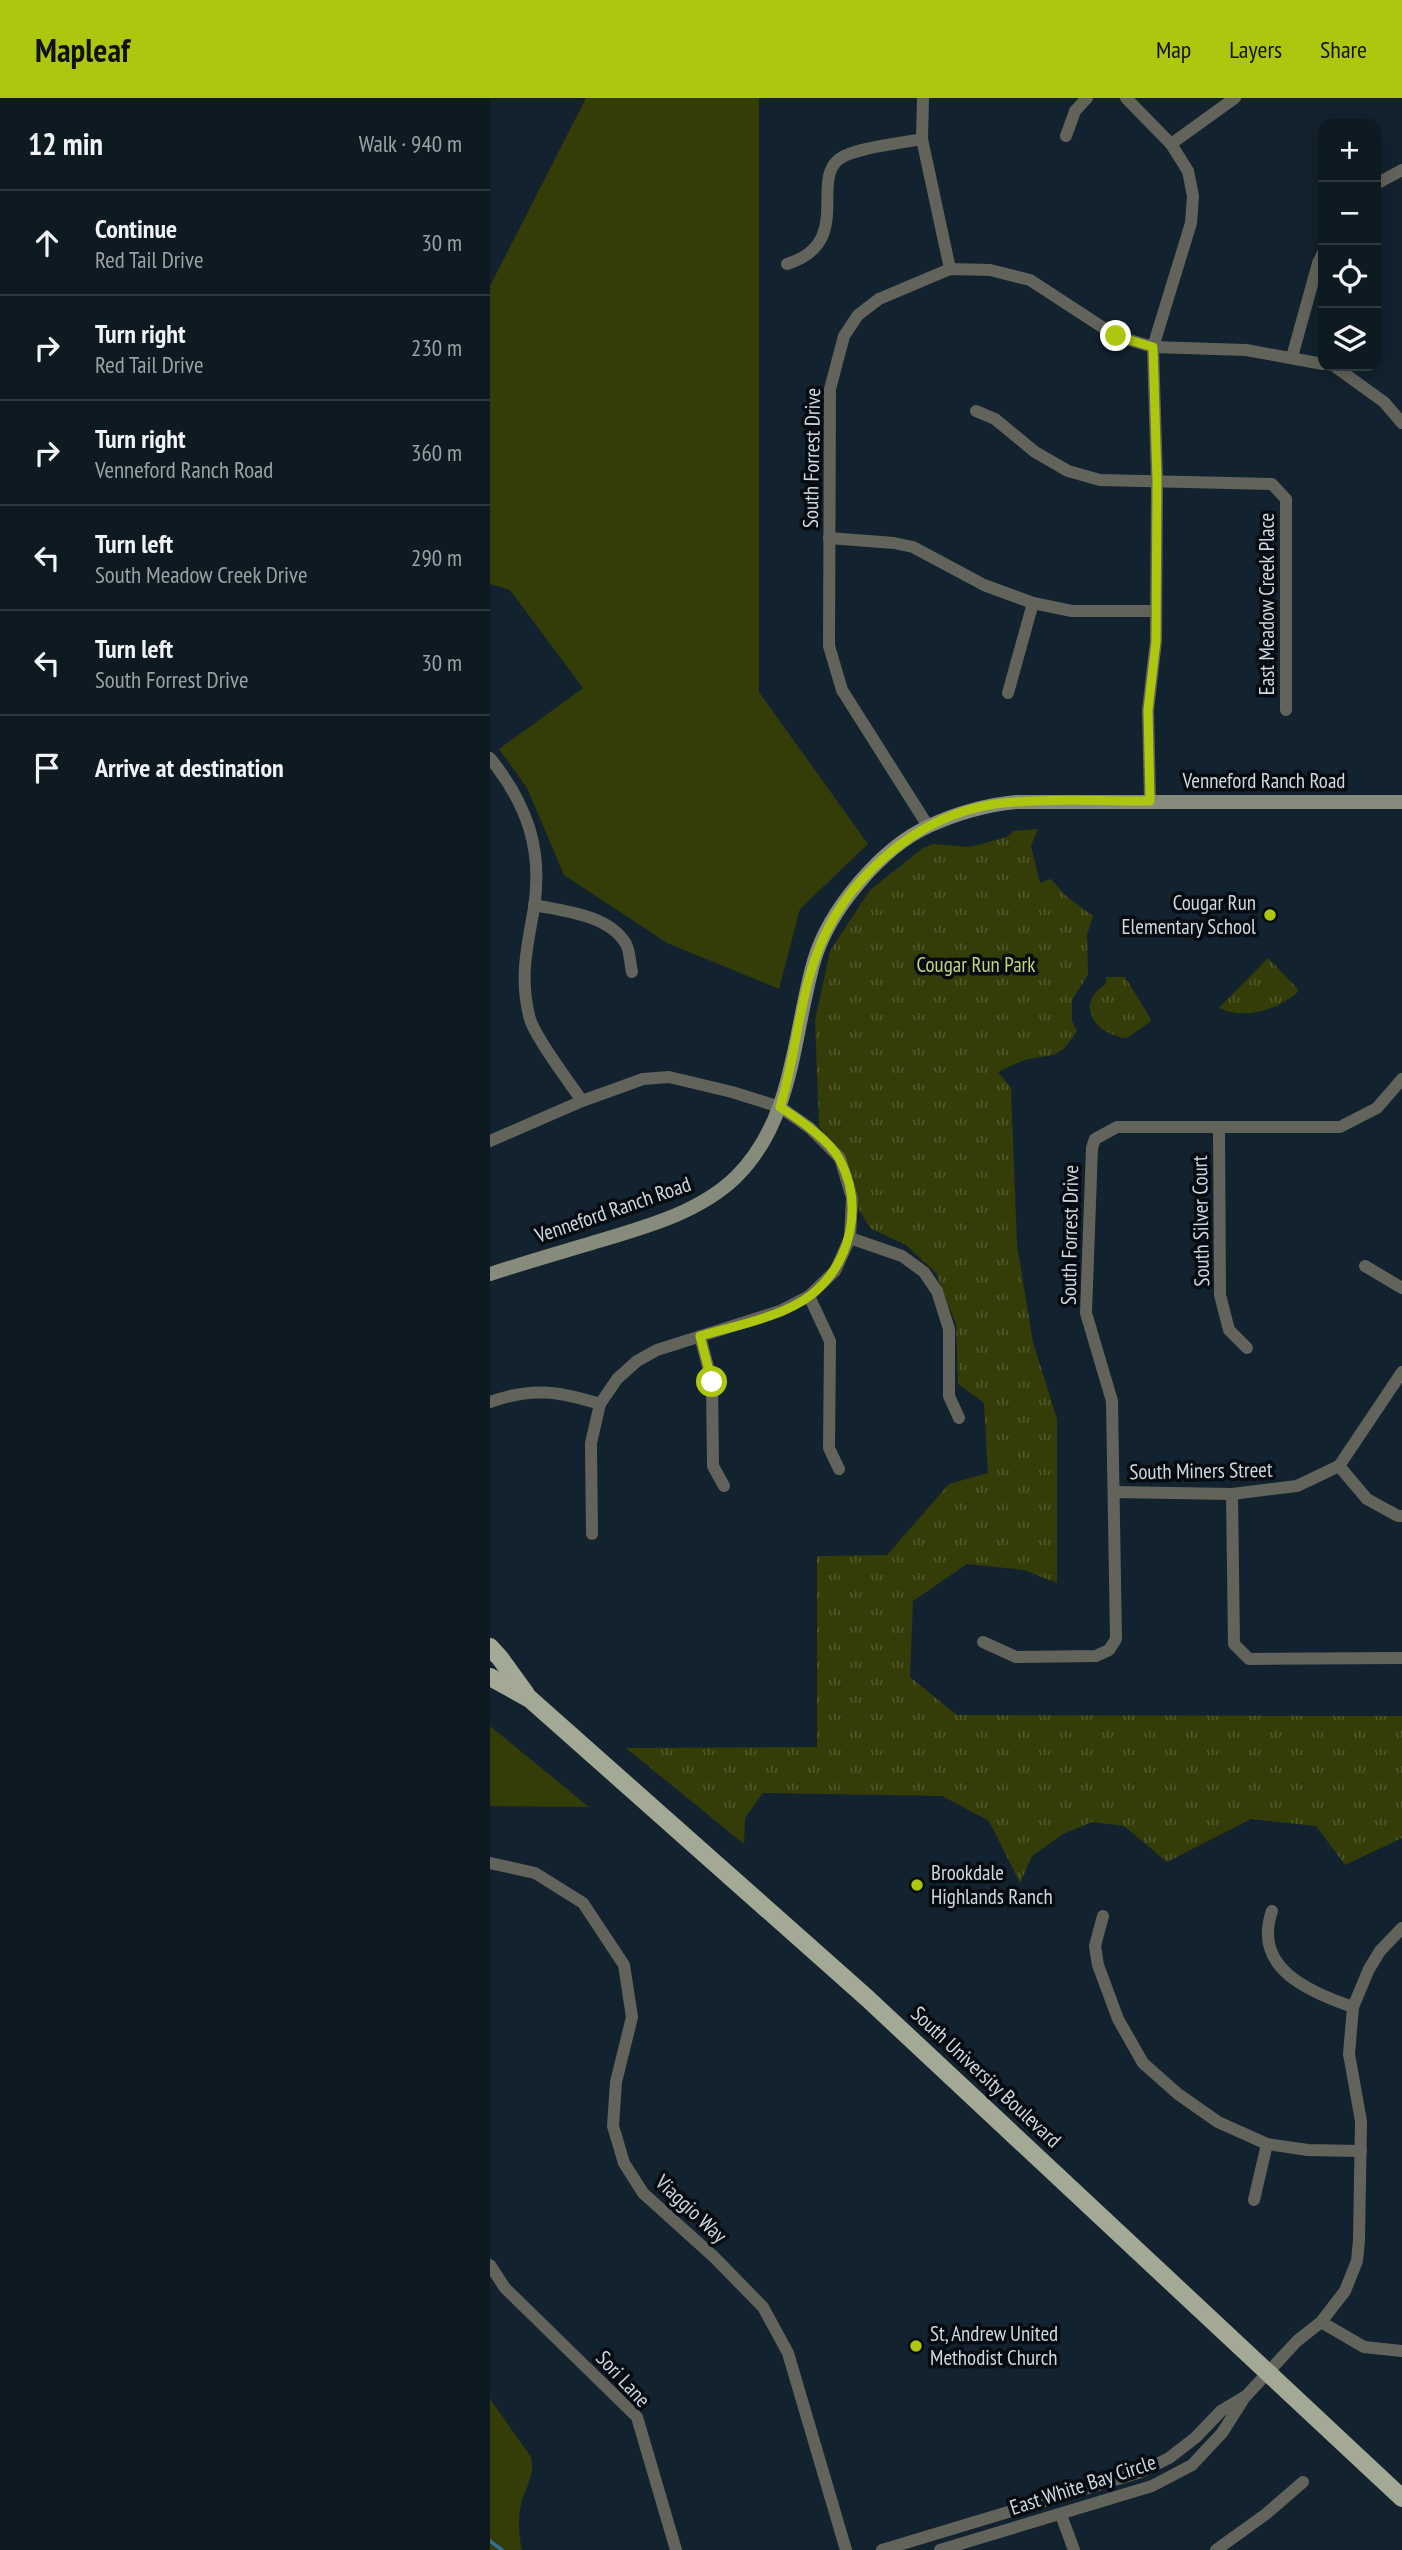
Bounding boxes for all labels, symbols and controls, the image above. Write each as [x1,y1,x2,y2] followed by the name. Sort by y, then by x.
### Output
[35,28,130,71] text: Mapleaf
[1156,34,1191,65] text: Map
[1229,34,1282,65] text: Layers
[1320,34,1367,65] text: Share
[1318,119,1381,371] map controls
[1318,119,1381,182] button: +
[28,124,103,163] text: 12 min
[359,129,462,158] text: Walk · 940 m
[1318,182,1381,245] button: −
[95,212,177,245] text: Continue
[28,224,66,262] icon: ahead
[421,228,462,257] text: 30 m
[95,245,203,274] text: Red Tail Drive
[1318,245,1381,308] button: locate
[1318,308,1381,371] button: layers
[95,317,186,350] text: Turn right
[1100,320,1131,351] route end
[28,329,66,367] icon: right
[411,333,462,362] text: 230 m
[95,350,203,379] text: Red Tail Drive
[797,388,826,528] street label: South Forrest Drive
[95,422,186,455] text: Turn right
[28,434,66,472] icon: right
[411,438,462,467] text: 360 m
[95,455,273,484] text: Venneford Ranch Road
[1253,513,1280,695] street label: East Meadow Creek Place
[95,527,173,560] text: Turn left
[28,539,66,577] icon: left
[411,543,462,572] text: 290 m
[95,560,308,589] text: South Meadow Creek Drive
[95,632,173,665] text: Turn left
[28,644,66,682] icon: left
[421,648,462,677] text: 30 m
[95,665,248,694] text: South Forrest Drive
[28,749,66,787] icon: arrive
[95,751,284,784] text: Arrive at destination
[1182,767,1345,794] street label: Venneford Ranch Road
[1121,889,1256,940] place label: Cougar Run Elementary School
[1262,907,1278,923] marker: Cougar Run Elementary School
[917,951,1035,978] park label: Cougar Run Park
[1186,1155,1215,1287] street label: South Silver Court
[1055,1165,1084,1305] street label: South Forrest Drive
[531,1170,694,1249] street label: Venneford Ranch Road
[696,1366,727,1397] route start
[1129,1456,1273,1485] street label: South Miners Street
[931,1859,1053,1910] place label: Brookdale Highlands Ranch
[909,1877,925,1893] marker: Brookdale Highlands Ranch
[906,2000,1067,2153] street label: South University Boulevard
[649,2168,733,2249] street label: Viaggio Way
[930,2320,1058,2371] place label: St, Andrew United Methodist Church
[908,2338,924,2354] marker: St, Andrew United Methodist Church
[590,2345,656,2413] street label: Sori Lane
[1006,2448,1159,2521] street label: East White Bay Circle

